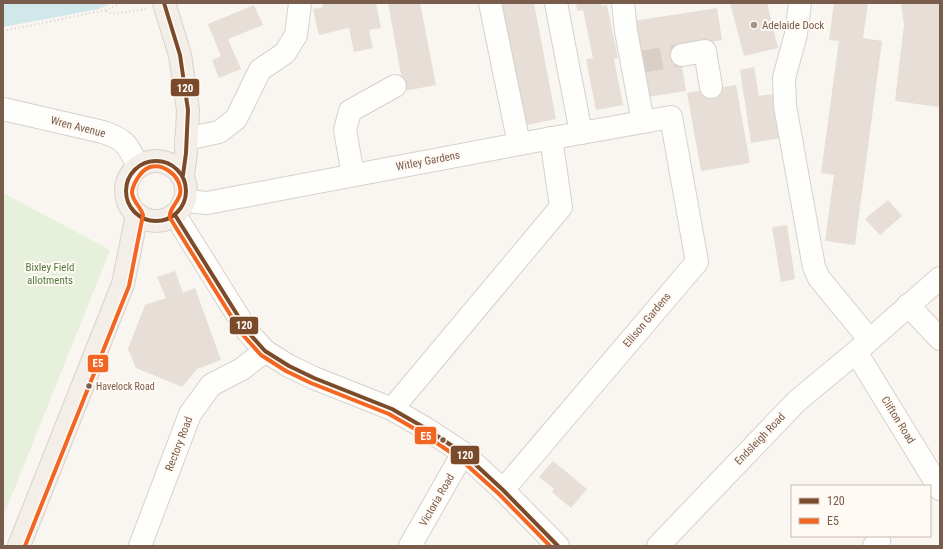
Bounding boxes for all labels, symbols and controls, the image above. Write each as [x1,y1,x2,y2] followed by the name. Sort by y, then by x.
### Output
[762,19,824,32] place label: Adelaide Dock
[749,20,759,30] marker: Adelaide Dock
[170,78,200,97] line badge: 120
[177,82,194,95] text: 120
[49,114,107,140] street label: Wren Avenue
[395,148,461,174] street label: Witley Gardens
[25,261,75,287] park label: Bixley Field allotments
[620,290,674,350] street label: Ellison Gardens
[229,316,259,335] line badge: 120
[236,319,253,332] text: 120
[87,354,109,373] line badge: E5
[93,357,104,370] text: E5
[84,381,94,391] marker: Havelock Road
[96,381,155,392] place label: Havelock Road
[878,394,918,446] street label: Clifton Road
[732,410,788,468] street label: Endsleigh Road
[163,415,195,473] street label: Rectory Road
[414,426,437,445] line badge: E5
[421,430,432,443] text: E5
[438,435,448,445] unlabelled marker
[450,445,480,465] line badge: 120
[457,449,474,462] text: 120
[417,472,457,528] street label: Victoria Road
[791,485,931,537] legend
[827,494,845,508] text: 120
[827,514,839,528] text: E5

